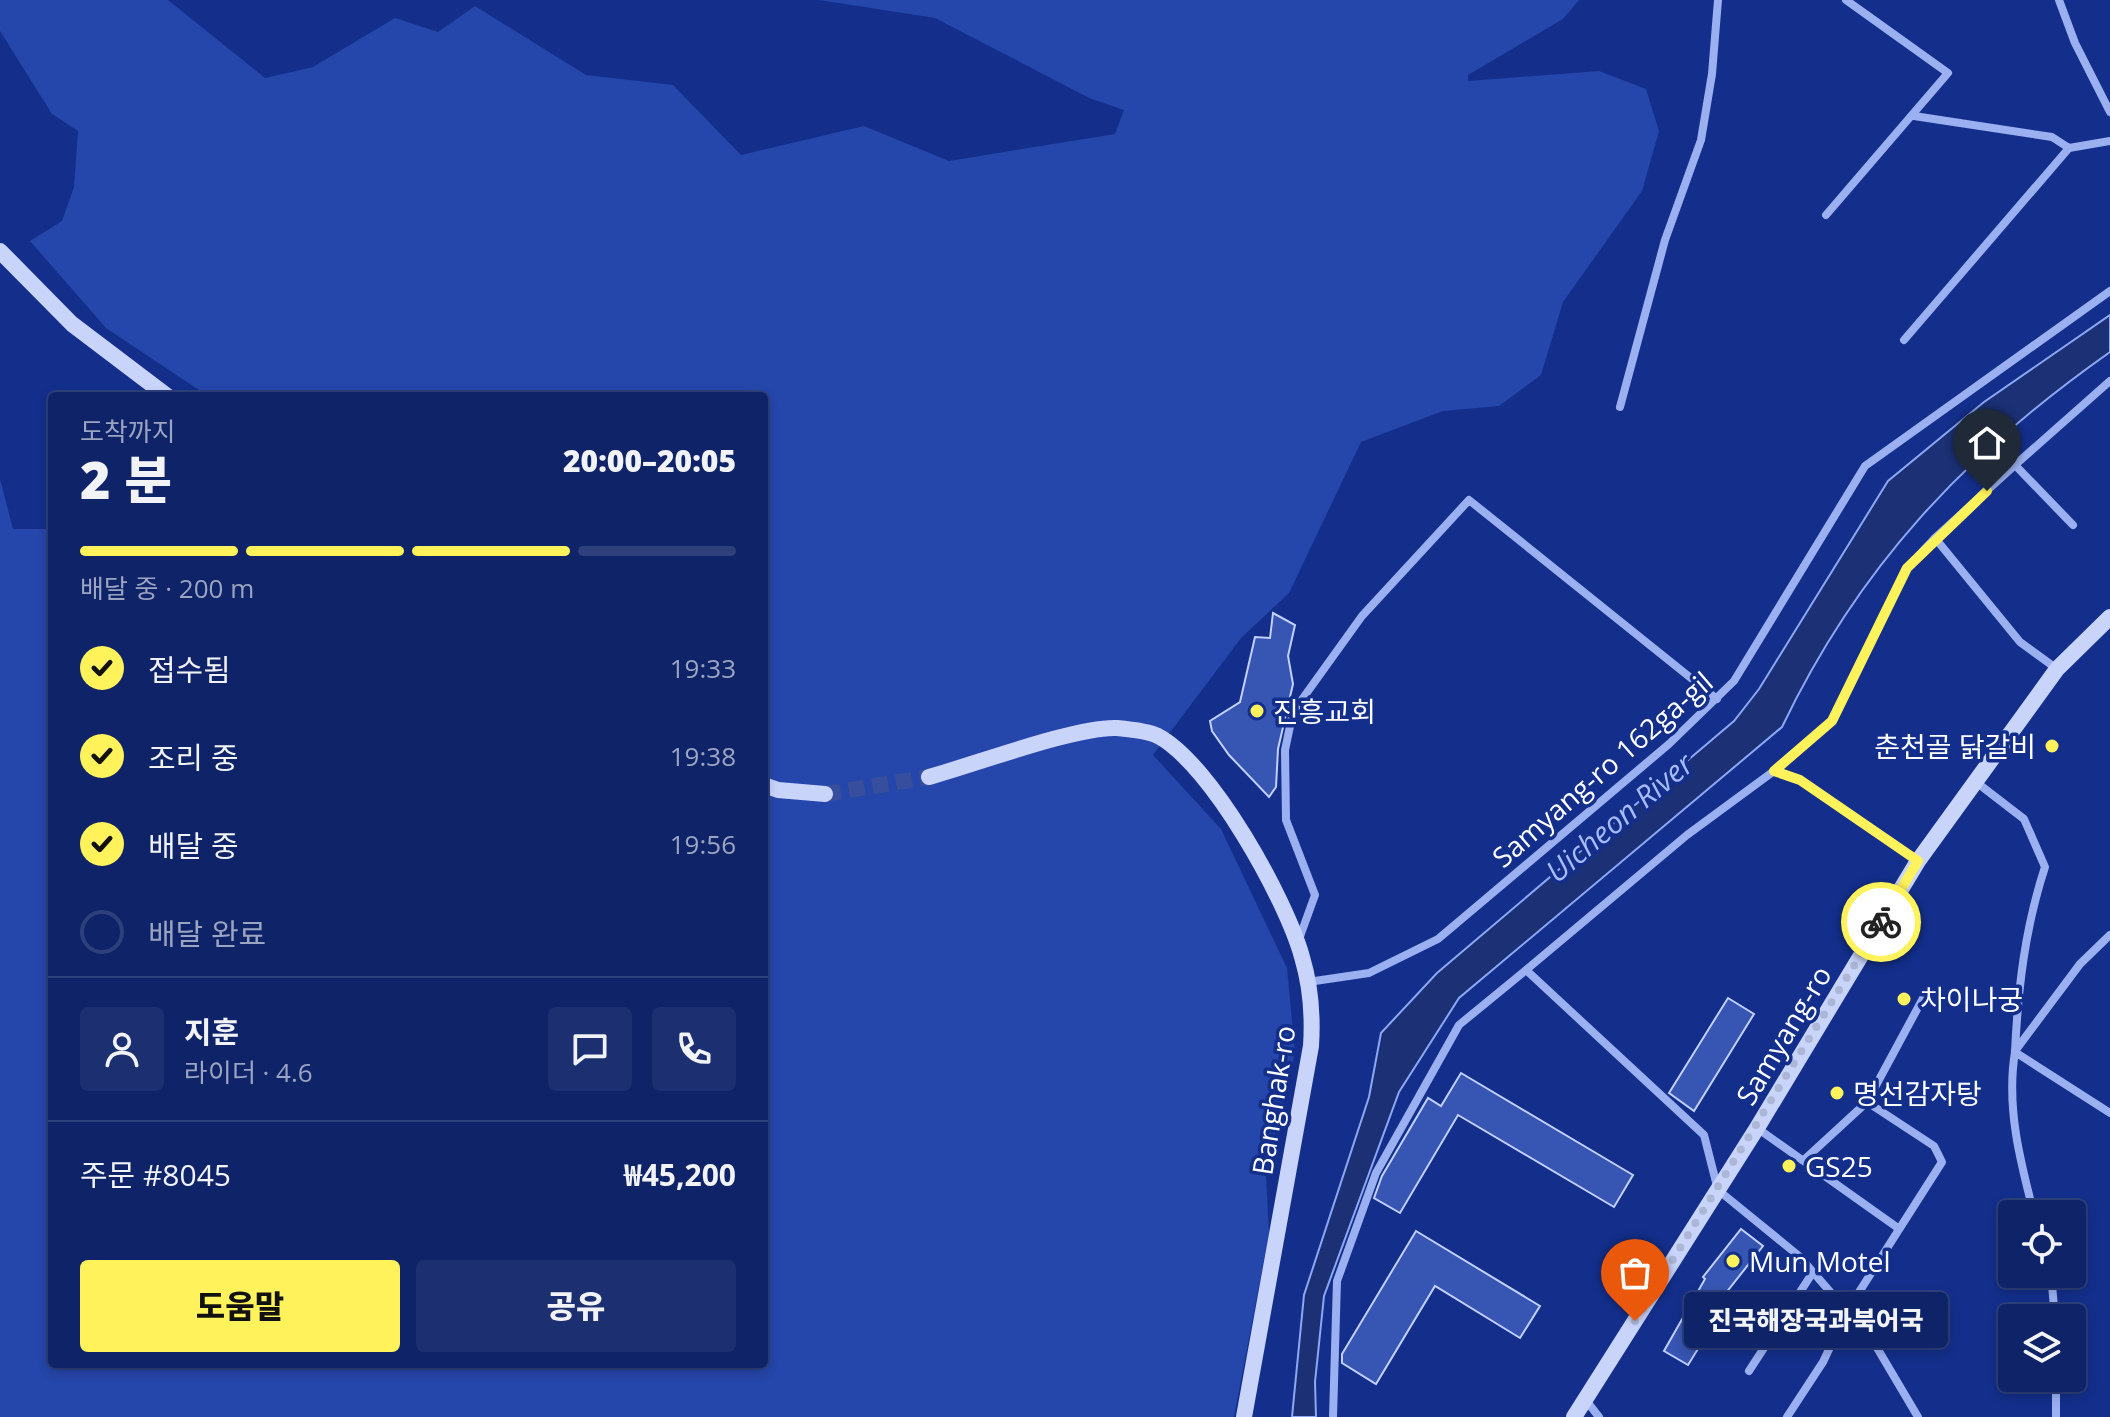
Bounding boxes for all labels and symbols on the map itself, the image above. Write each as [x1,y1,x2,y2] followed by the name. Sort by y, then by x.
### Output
[1953,409,2021,491] pin
[1484,663,1720,875] street label: Samyang-ro 162ga-gil
[1273,692,1376,730] place label: 진흥교회
[1248,702,1266,720] marker: 진흥교회
[1874,727,2036,765] place label: 춘천골 닭갈비
[2043,737,2061,755] marker: 춘천골 닭갈비
[1536,742,1702,891] water label: Uicheon River
[1841,882,1921,962] courier
[1727,958,1839,1112] street label: Samyang-ro
[1920,980,2023,1018] place label: 차이나궁
[1895,990,1913,1008] marker: 차이나궁
[1242,1023,1304,1177] street label: Banghak-ro
[1853,1074,1982,1112] place label: 명선감자탕
[1828,1084,1846,1102] marker: 명선감자탕
[1805,1147,1873,1185] place label: GS25
[1780,1157,1798,1175] marker: GS25
[1601,1239,1669,1321] pin
[1749,1242,1891,1280] place label: Mun Motel
[1724,1252,1742,1270] marker: Mun Motel
[1683,1293,1947,1349] callout: 진국해장국과북어국

